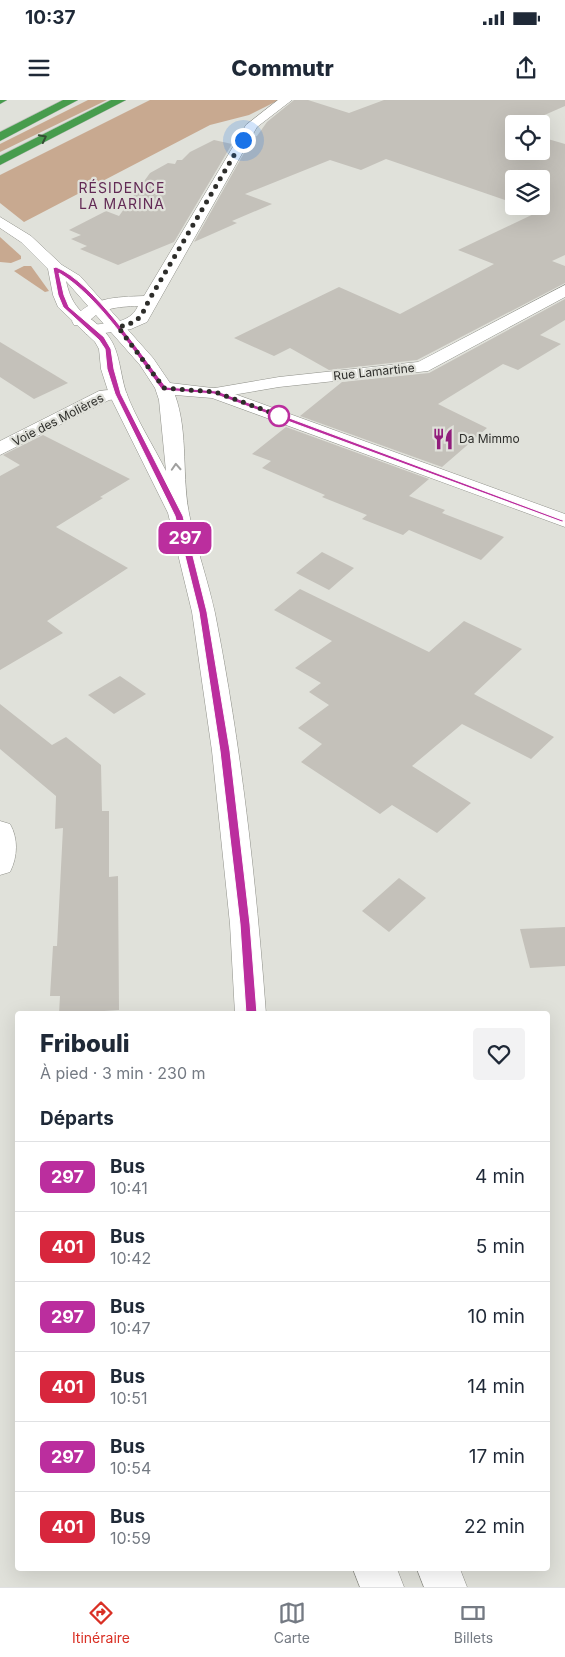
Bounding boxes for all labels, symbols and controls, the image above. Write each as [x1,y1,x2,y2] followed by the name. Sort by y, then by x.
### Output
[25,6,76,29] text: 10:37
[25,54,53,82] icon: menu
[512,54,540,82] icon: share
[231,55,334,81] text: Commutr
[505,115,550,215] map controls
[505,115,550,160] button: locate
[231,128,256,153] your location
[38,134,47,144] one-way arrow
[505,170,550,215] button: layers
[79,179,165,212] district label: RÉSIDENCE LA MARINA
[333,360,415,383] street label: Rue Lamartine
[10,390,106,449] street label: Voie des Molières
[268,405,290,427] unlabelled marker
[430,426,456,452] restaurant icon: Da Mimmo
[459,431,520,446] place label: Da Mimmo
[171,463,182,471] one-way arrow
[156,522,214,554] line badge: 297
[168,527,202,548] text: 297
[473,1028,525,1080] button: heart
[40,1029,130,1058] text: Fribouli
[40,1063,206,1083] text: À pied · 3 min · 230 m
[40,1107,114,1130] text: Départs
[110,1155,145,1178] text: Bus
[475,1165,525,1188] text: 4 min
[51,1166,84,1187] text: 297
[110,1178,148,1198] text: 10:41
[110,1225,145,1248] text: Bus
[476,1235,525,1258] text: 5 min
[51,1236,84,1257] text: 401
[110,1248,151,1268] text: 10:42
[110,1295,145,1318] text: Bus
[467,1305,525,1328] text: 10 min
[51,1306,84,1327] text: 297
[110,1318,151,1338] text: 10:47
[110,1365,145,1388] text: Bus
[467,1375,525,1398] text: 14 min
[51,1376,84,1397] text: 401
[110,1388,147,1408] text: 10:51
[110,1435,145,1458] text: Bus
[469,1445,525,1468] text: 17 min
[51,1446,84,1467] text: 297
[110,1458,151,1478] text: 10:54
[110,1505,145,1528] text: Bus
[464,1515,525,1538] text: 22 min
[51,1516,84,1537] text: 401
[110,1528,151,1548] text: 10:59
[72,1599,130,1646] tab: Itinéraire
[274,1599,310,1646] tab: Carte
[454,1599,493,1646] tab: Billets

